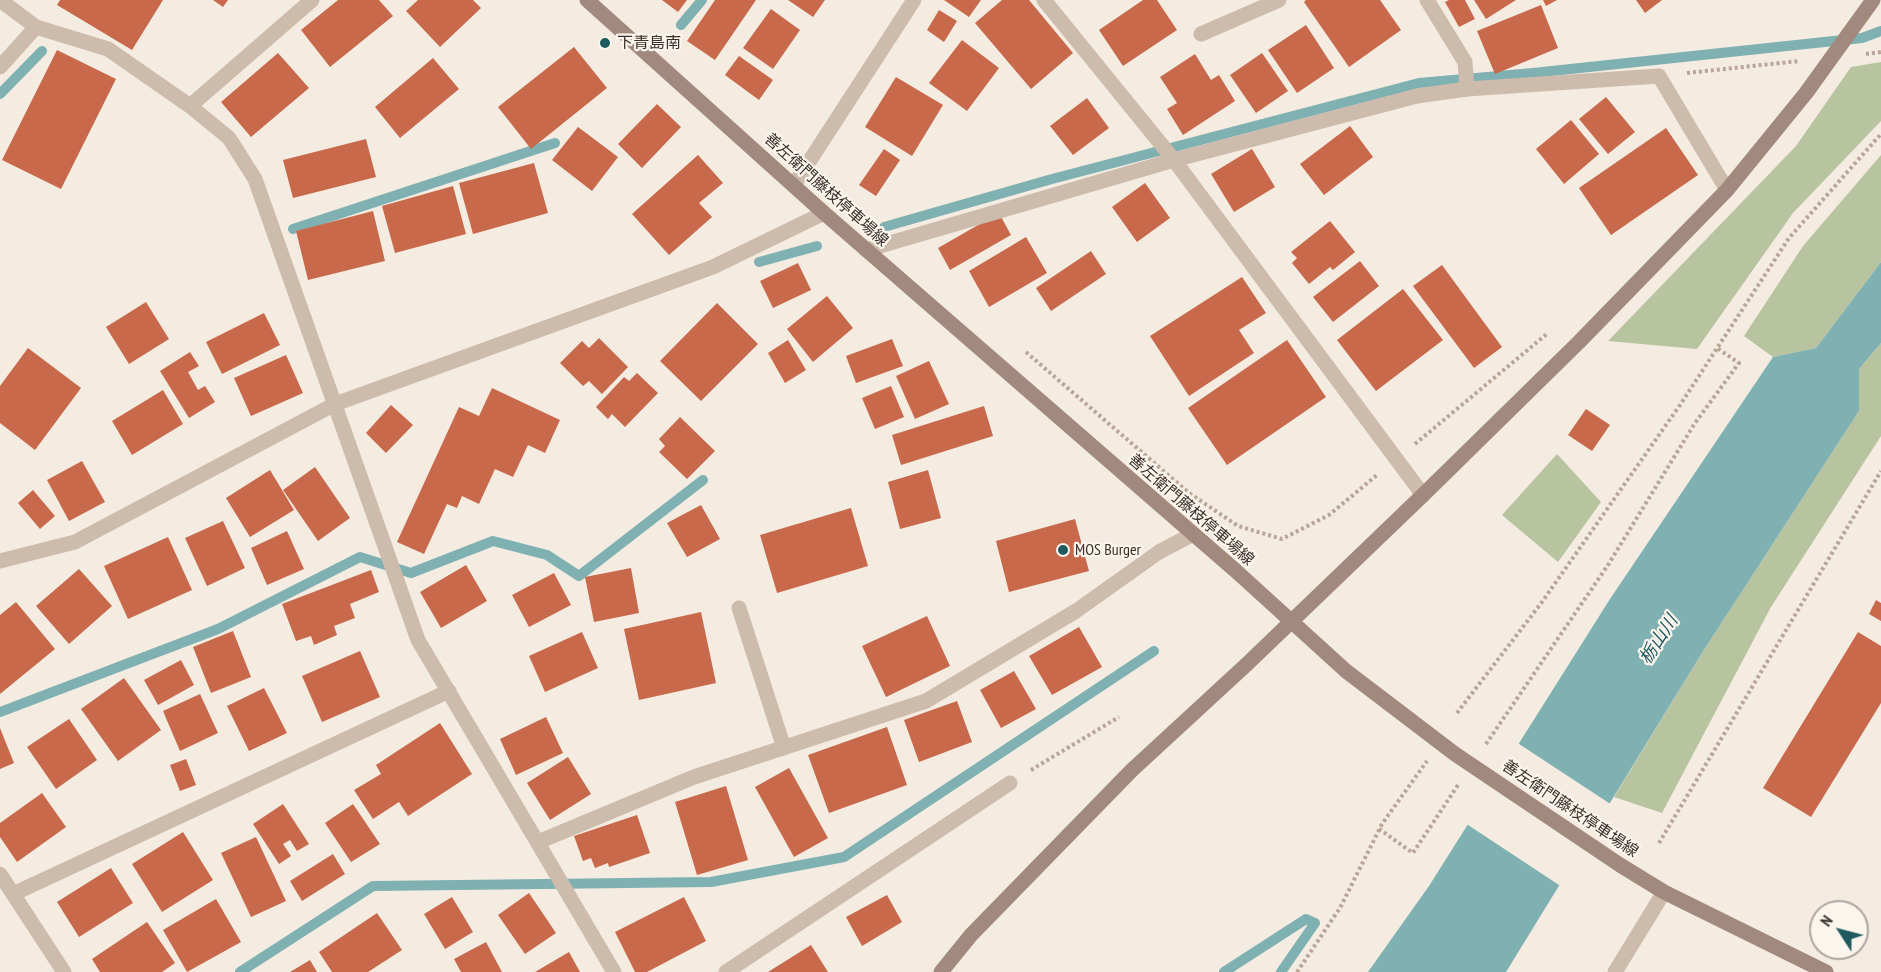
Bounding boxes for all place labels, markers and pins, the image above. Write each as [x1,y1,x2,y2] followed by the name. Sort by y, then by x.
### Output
[617,33,681,53] place label: 下青島南
[598,36,612,50] marker: 下青島南
[1075,540,1141,560] place label: MOS Burger
[1056,543,1070,557] marker: MOS Burger

